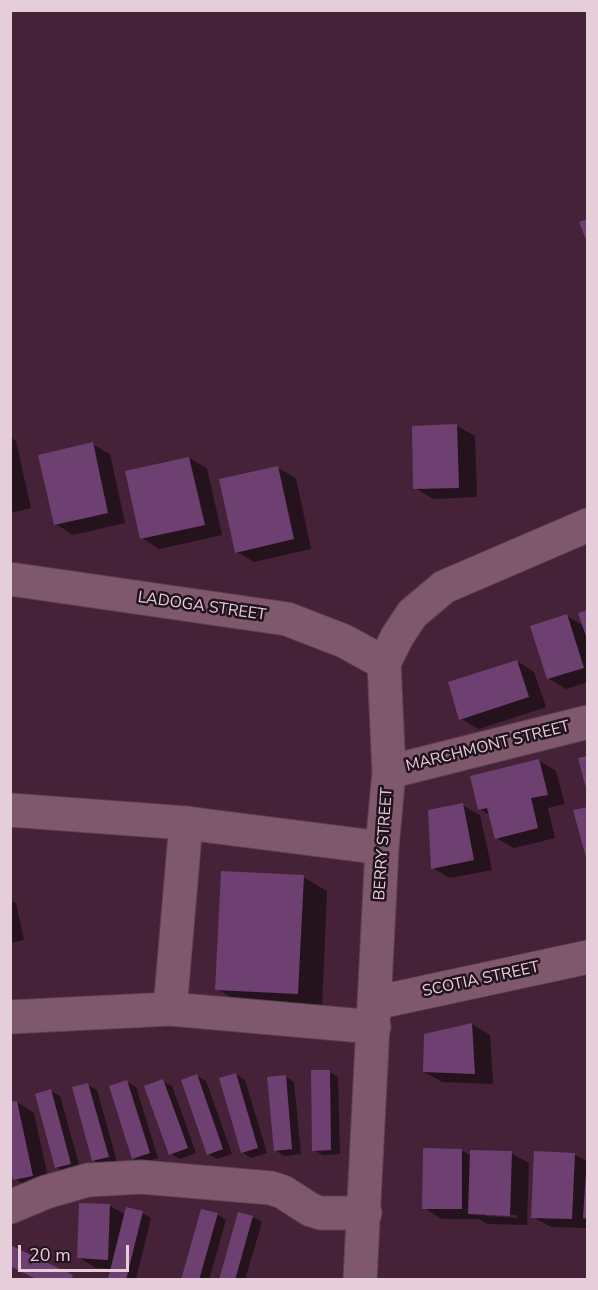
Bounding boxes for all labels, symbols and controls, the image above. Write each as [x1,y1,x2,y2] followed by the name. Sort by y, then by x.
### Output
[137,588,267,626] street label: LADOGA STREET
[404,717,572,777] street label: MARCHMONT STREET
[370,787,398,901] street label: BERRY STREET
[421,958,541,1002] street label: SCOTIA STREET
[21,1233,132,1271] scale bar
[29,1243,71,1267] text: 20 m

